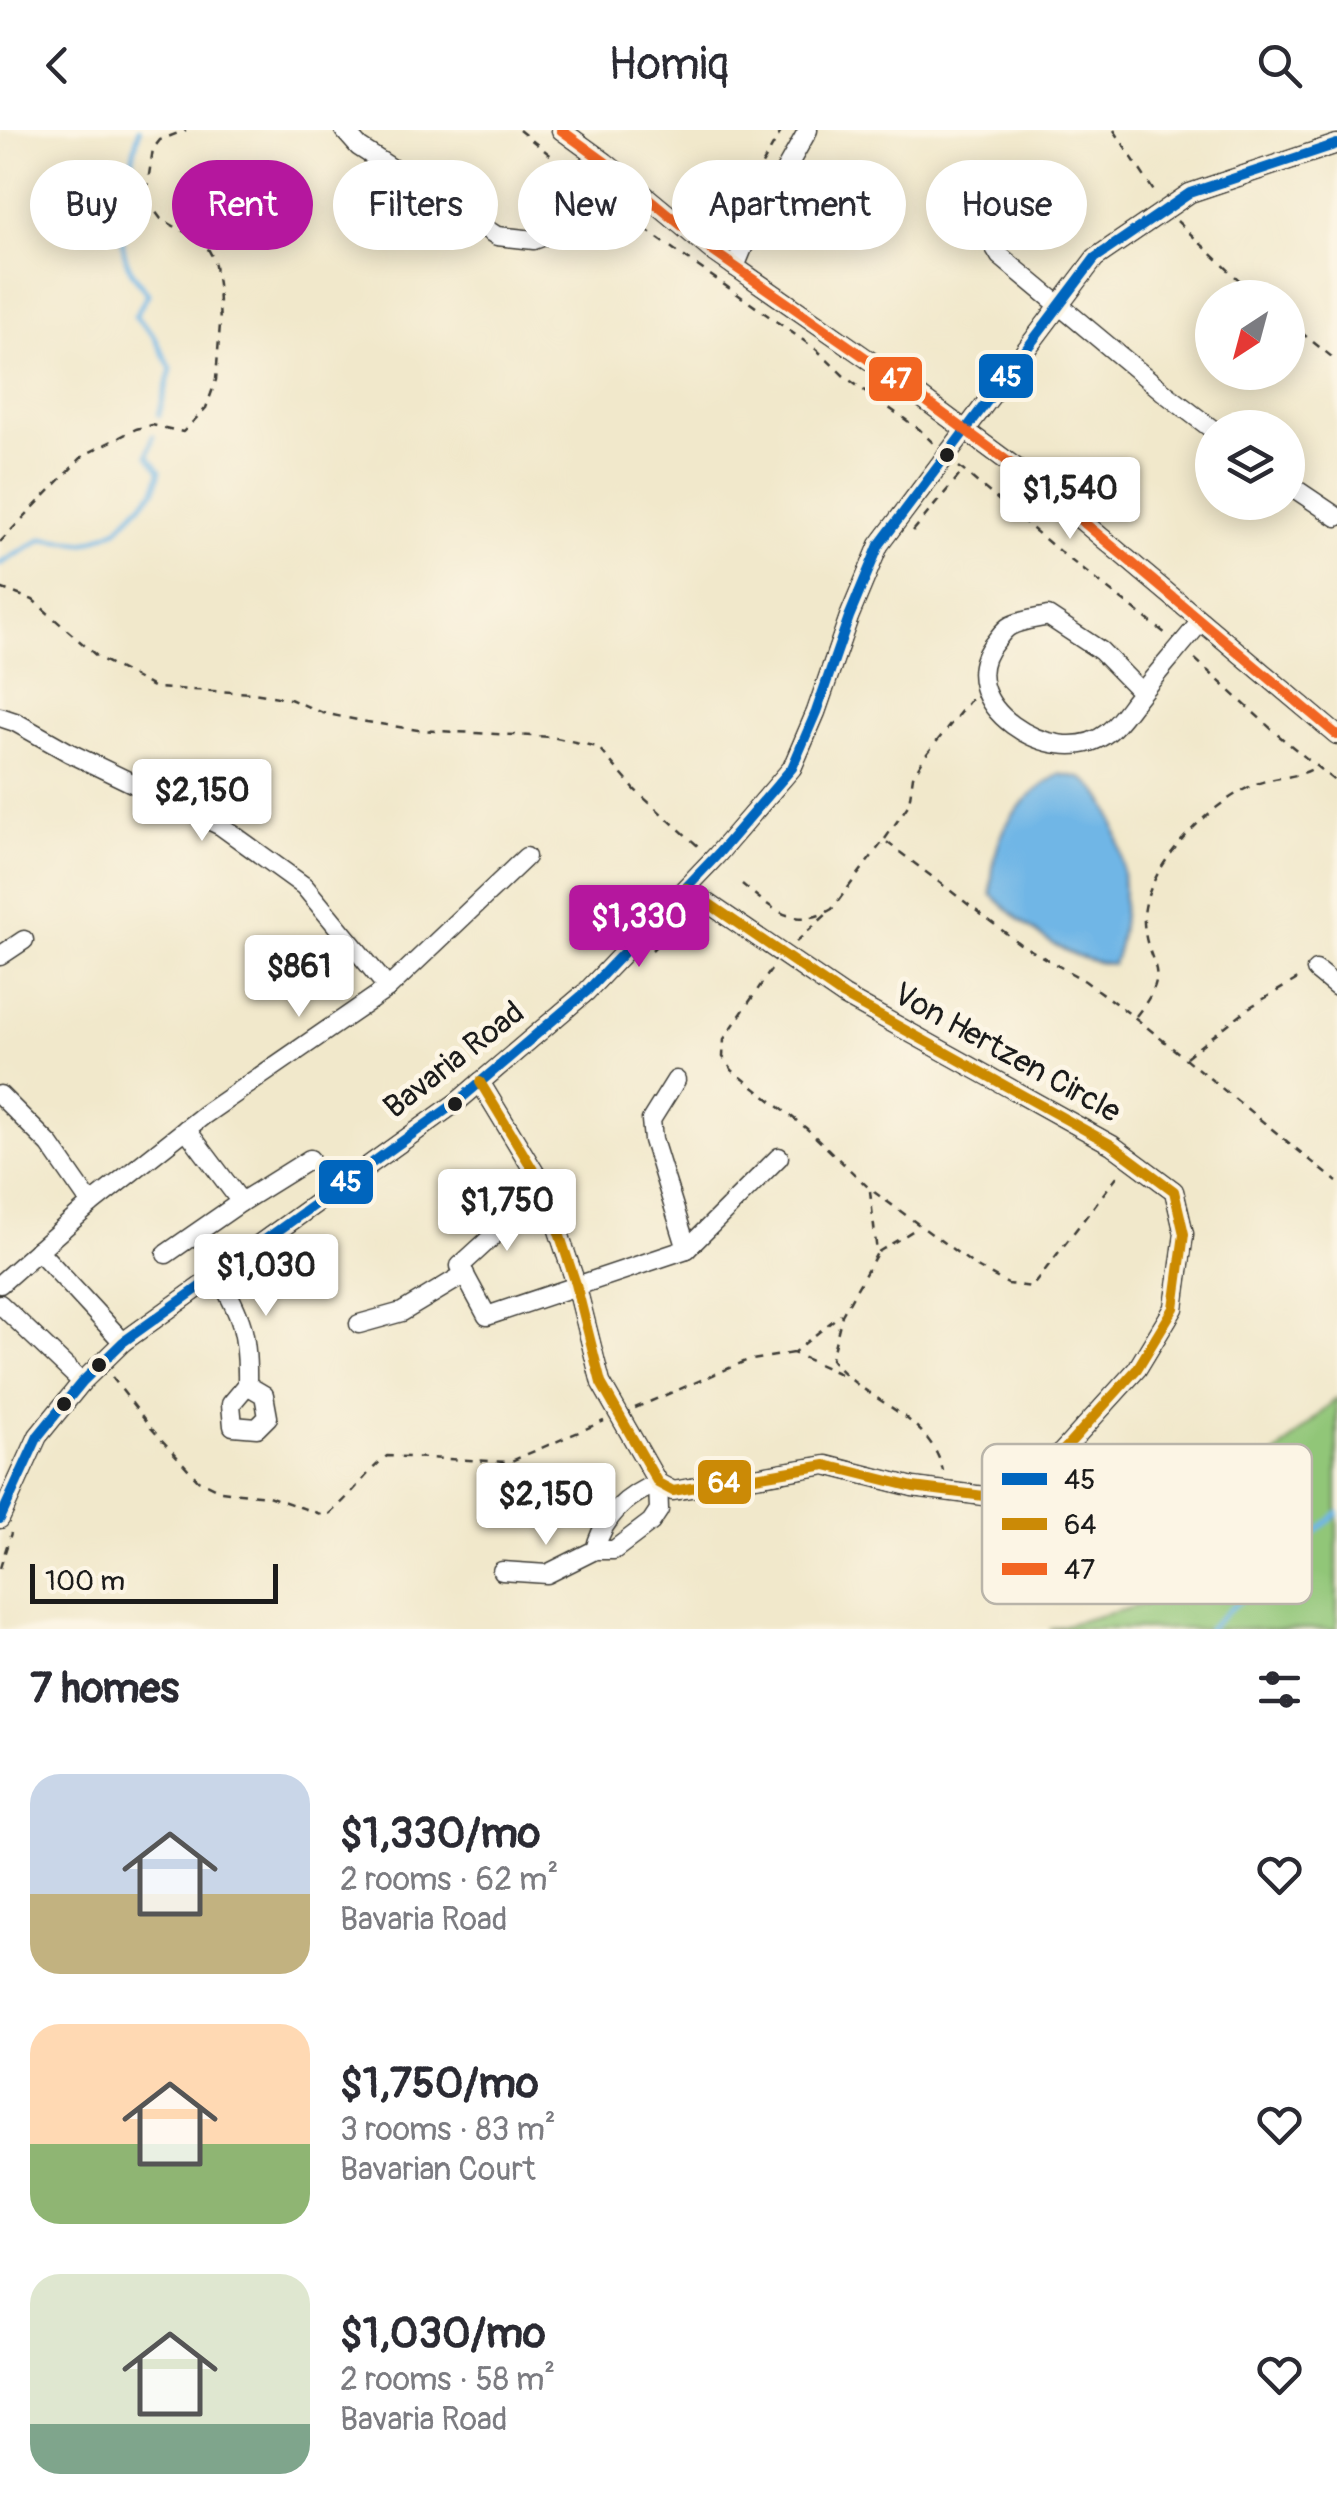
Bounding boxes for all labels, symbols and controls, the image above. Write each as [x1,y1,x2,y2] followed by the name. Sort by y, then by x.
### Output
[608,37,729,93] text: Homiq
[30,38,85,93] icon: back
[1252,38,1307,93] icon: search
[30,160,152,250] chip: Buy
[172,160,313,250] chip: Rent
[333,160,498,250] chip: Filters
[518,160,652,250] chip: New
[672,160,906,250] chip: Apartment
[926,160,1087,250] chip: House
[1195,280,1305,390] north arrow
[1195,280,1305,520] map controls
[977,352,1035,400] line badge: 45
[867,355,924,403] line badge: 47
[990,360,1022,395] text: 45
[880,362,912,397] text: 47
[1195,410,1305,520] button: layers
[937,445,957,465] unlabelled marker
[989,457,1151,542] pin: $1,540
[1022,469,1118,509] text: $1,540
[121,759,283,844] pin: $2,150
[154,771,250,811] text: $2,150
[558,885,720,970] pin: $1,330
[591,897,687,937] text: $1,330
[240,935,358,1020] pin: $861
[267,947,331,987] text: $861
[886,974,1128,1132] street label: Von Hertzen Circle
[376,993,532,1127] street label: Bavaria Road
[445,1094,465,1114] unlabelled marker
[317,1158,375,1206] line badge: 45
[330,1165,362,1200] text: 45
[426,1169,588,1254] pin: $1,750
[460,1181,554,1221] text: $1,750
[185,1234,347,1319] pin: $1,030
[216,1246,316,1286] text: $1,030
[89,1355,109,1375] unlabelled marker
[54,1394,74,1414] unlabelled marker
[982,1444,1312,1604] legend
[696,1458,753,1506] line badge: 64
[465,1463,627,1548] pin: $2,150
[1064,1463,1095,1498] text: 45
[708,1466,741,1501] text: 64
[498,1475,594,1515] text: $2,150
[1064,1508,1097,1543] text: 64
[1064,1553,1095,1588] text: 47
[30,1559,278,1604] scale bar
[45,1564,125,1599] text: 100 m
[1252,1662,1307,1717] icon: filters
[30,1663,179,1715] text: 7 homes
[340,1808,540,1860] text: $1,330/mo
[110,1814,230,1934] icon: home
[1252,1847,1307,1902] icon: heart
[340,1860,558,1900] text: 2 rooms · 62 m²
[340,1900,508,1940] text: Bavaria Road
[340,2058,538,2110] text: $1,750/mo
[110,2064,230,2184] icon: home
[1252,2097,1307,2152] icon: heart
[340,2110,556,2150] text: 3 rooms · 83 m²
[340,2150,536,2190] text: Bavarian Court
[340,2308,546,2360] text: $1,030/mo
[110,2314,230,2434] icon: home
[1252,2347,1307,2402] icon: heart
[340,2360,555,2400] text: 2 rooms · 58 m²
[340,2400,508,2440] text: Bavaria Road

